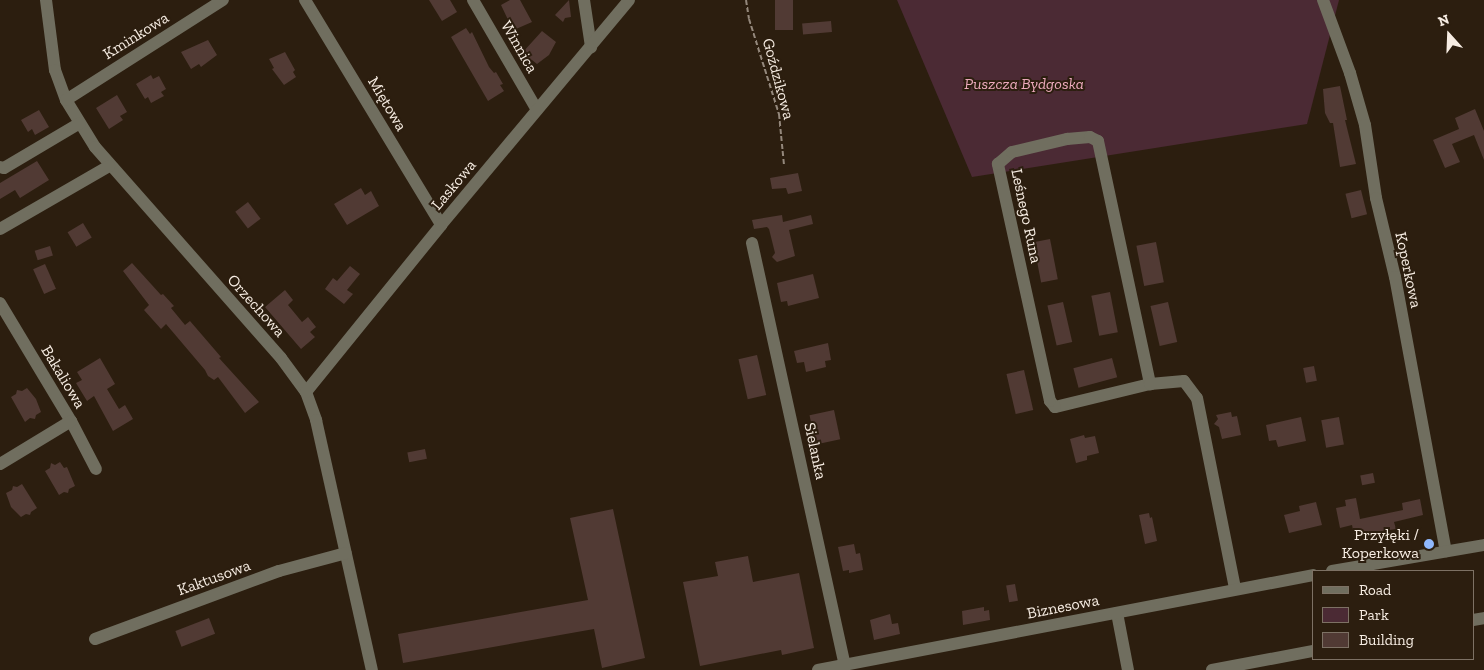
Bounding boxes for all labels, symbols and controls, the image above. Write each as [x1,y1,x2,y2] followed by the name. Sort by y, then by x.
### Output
[100,8,172,64] street label: Kminkowa
[1424,10,1474,60] north arrow
[1436,11,1452,30] text: N
[496,17,542,77] street label: Winnica
[758,36,798,122] street label: Goździkowa
[363,73,411,135] street label: Miętowa
[964,74,1084,94] park label: Puszcza Bydgoska
[428,156,480,214] street label: Laskowa
[1007,167,1045,265] street label: Leśnego Runa
[1391,230,1425,310] street label: Koperkowa
[223,271,289,341] street label: Orzechowa
[37,342,89,412] street label: Bakaliowa
[800,421,830,481] street label: Sielanka
[1342,525,1419,563] place label: Przyłęki / Koperkowa
[1423,538,1435,550] marker: Przyłęki / Koperkowa
[175,556,253,600] street label: Kaktusowa
[1312,570,1474,660] legend
[1359,581,1391,599] text: Road
[1025,591,1101,623] street label: Biznesowa
[1359,606,1389,624] text: Park
[1359,631,1414,649] text: Building

